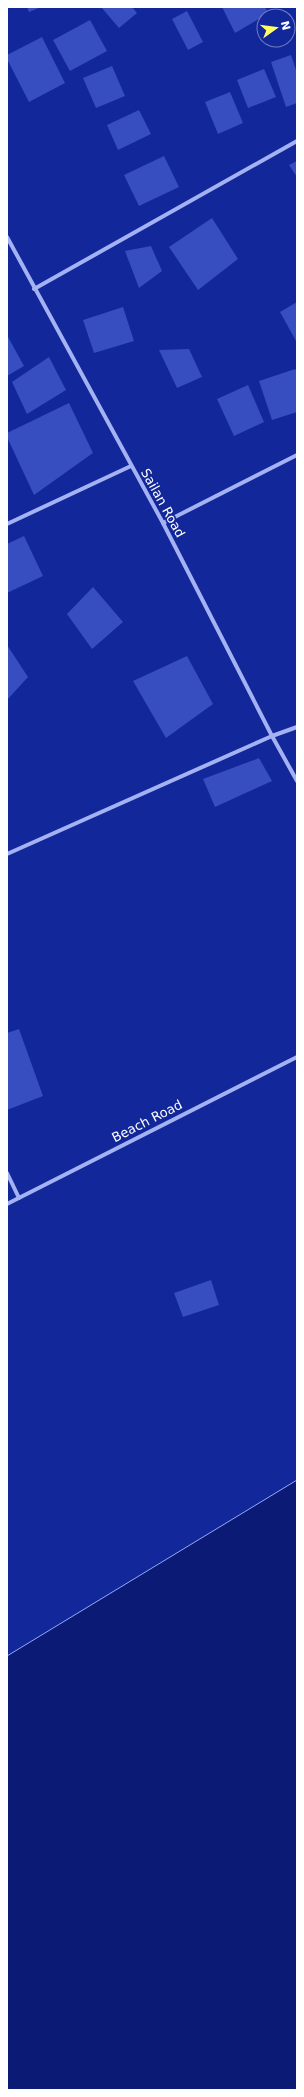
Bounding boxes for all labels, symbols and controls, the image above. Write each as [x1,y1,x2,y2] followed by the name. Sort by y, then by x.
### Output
[256,8,296,48] north arrow
[278,20,293,32] text: N
[138,466,188,540] street label: Sailan Road
[109,1097,185,1145] street label: Beach Road

